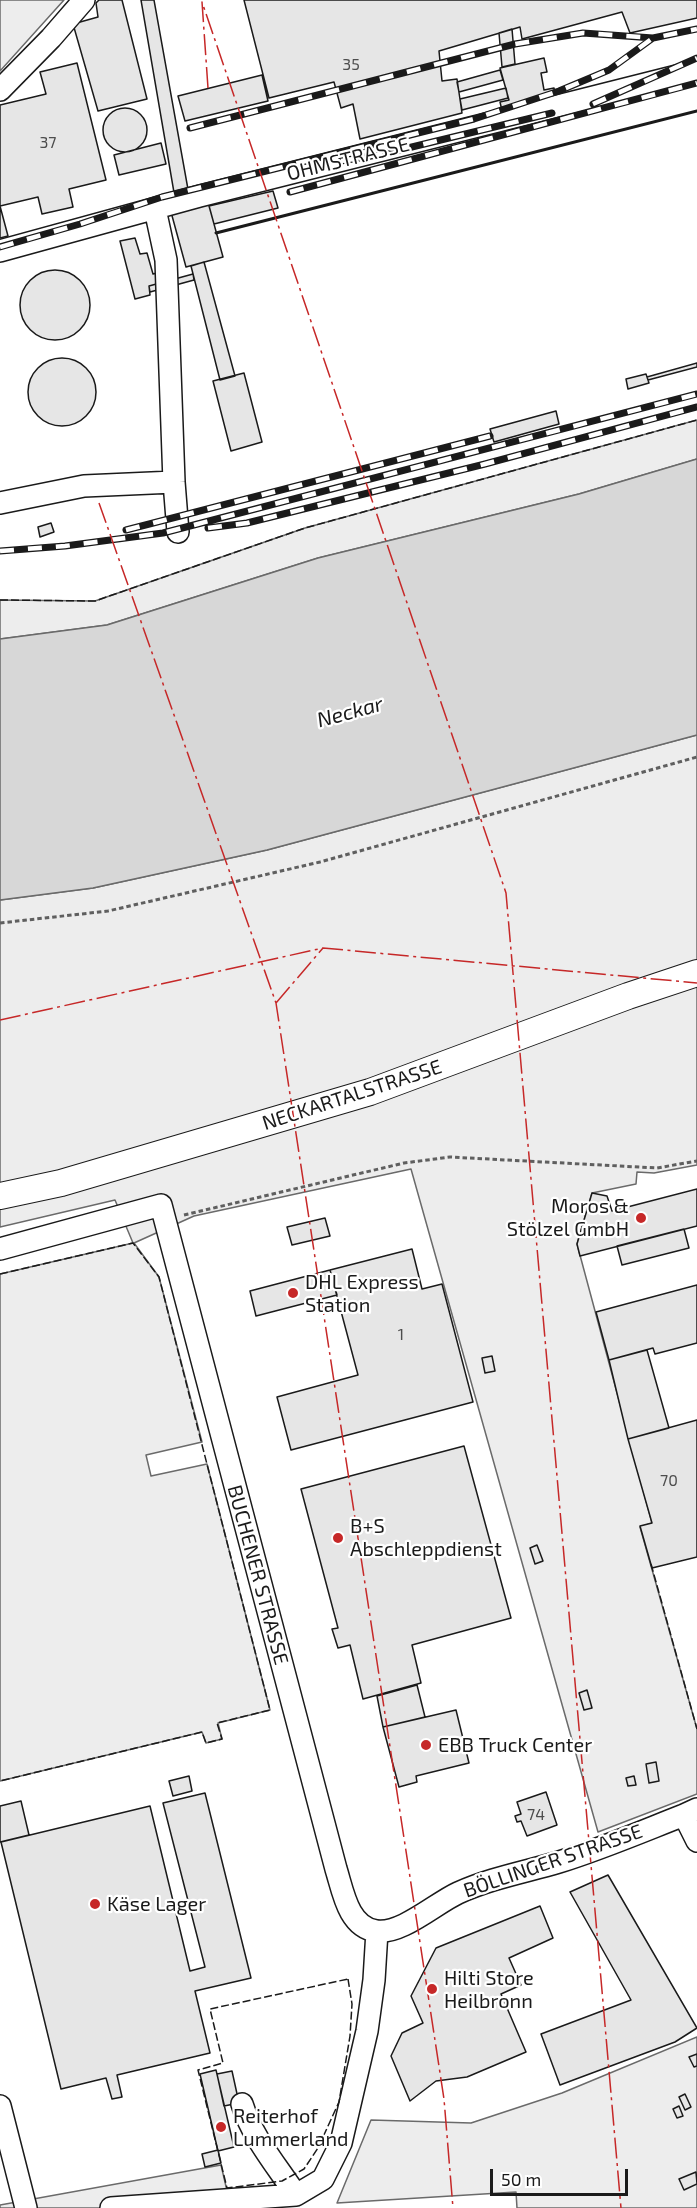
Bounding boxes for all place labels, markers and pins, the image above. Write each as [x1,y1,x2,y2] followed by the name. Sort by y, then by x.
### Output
[507,1194,629,1241] place label: Moros & Stölzel GmbH
[634,1211,648,1225] marker: Moros & Stölzel GmbH
[305,1270,419,1317] place label: DHL Express Station
[286,1286,300,1300] marker: DHL Express Station
[350,1514,502,1561] place label: B+S Abschleppdienst
[331,1531,345,1545] marker: B+S Abschleppdienst
[438,1733,592,1757] place label: EBB Truck Center
[419,1738,433,1752] marker: EBB Truck Center
[107,1892,206,1916] place label: Käse Lager
[88,1897,102,1911] marker: Käse Lager
[444,1966,534,2013] place label: Hilti Store Heilbronn
[425,1982,439,1996] marker: Hilti Store Heilbronn
[233,2104,348,2151] place label: Reiterhof Lummerland
[214,2120,228,2134] marker: Reiterhof Lummerland

